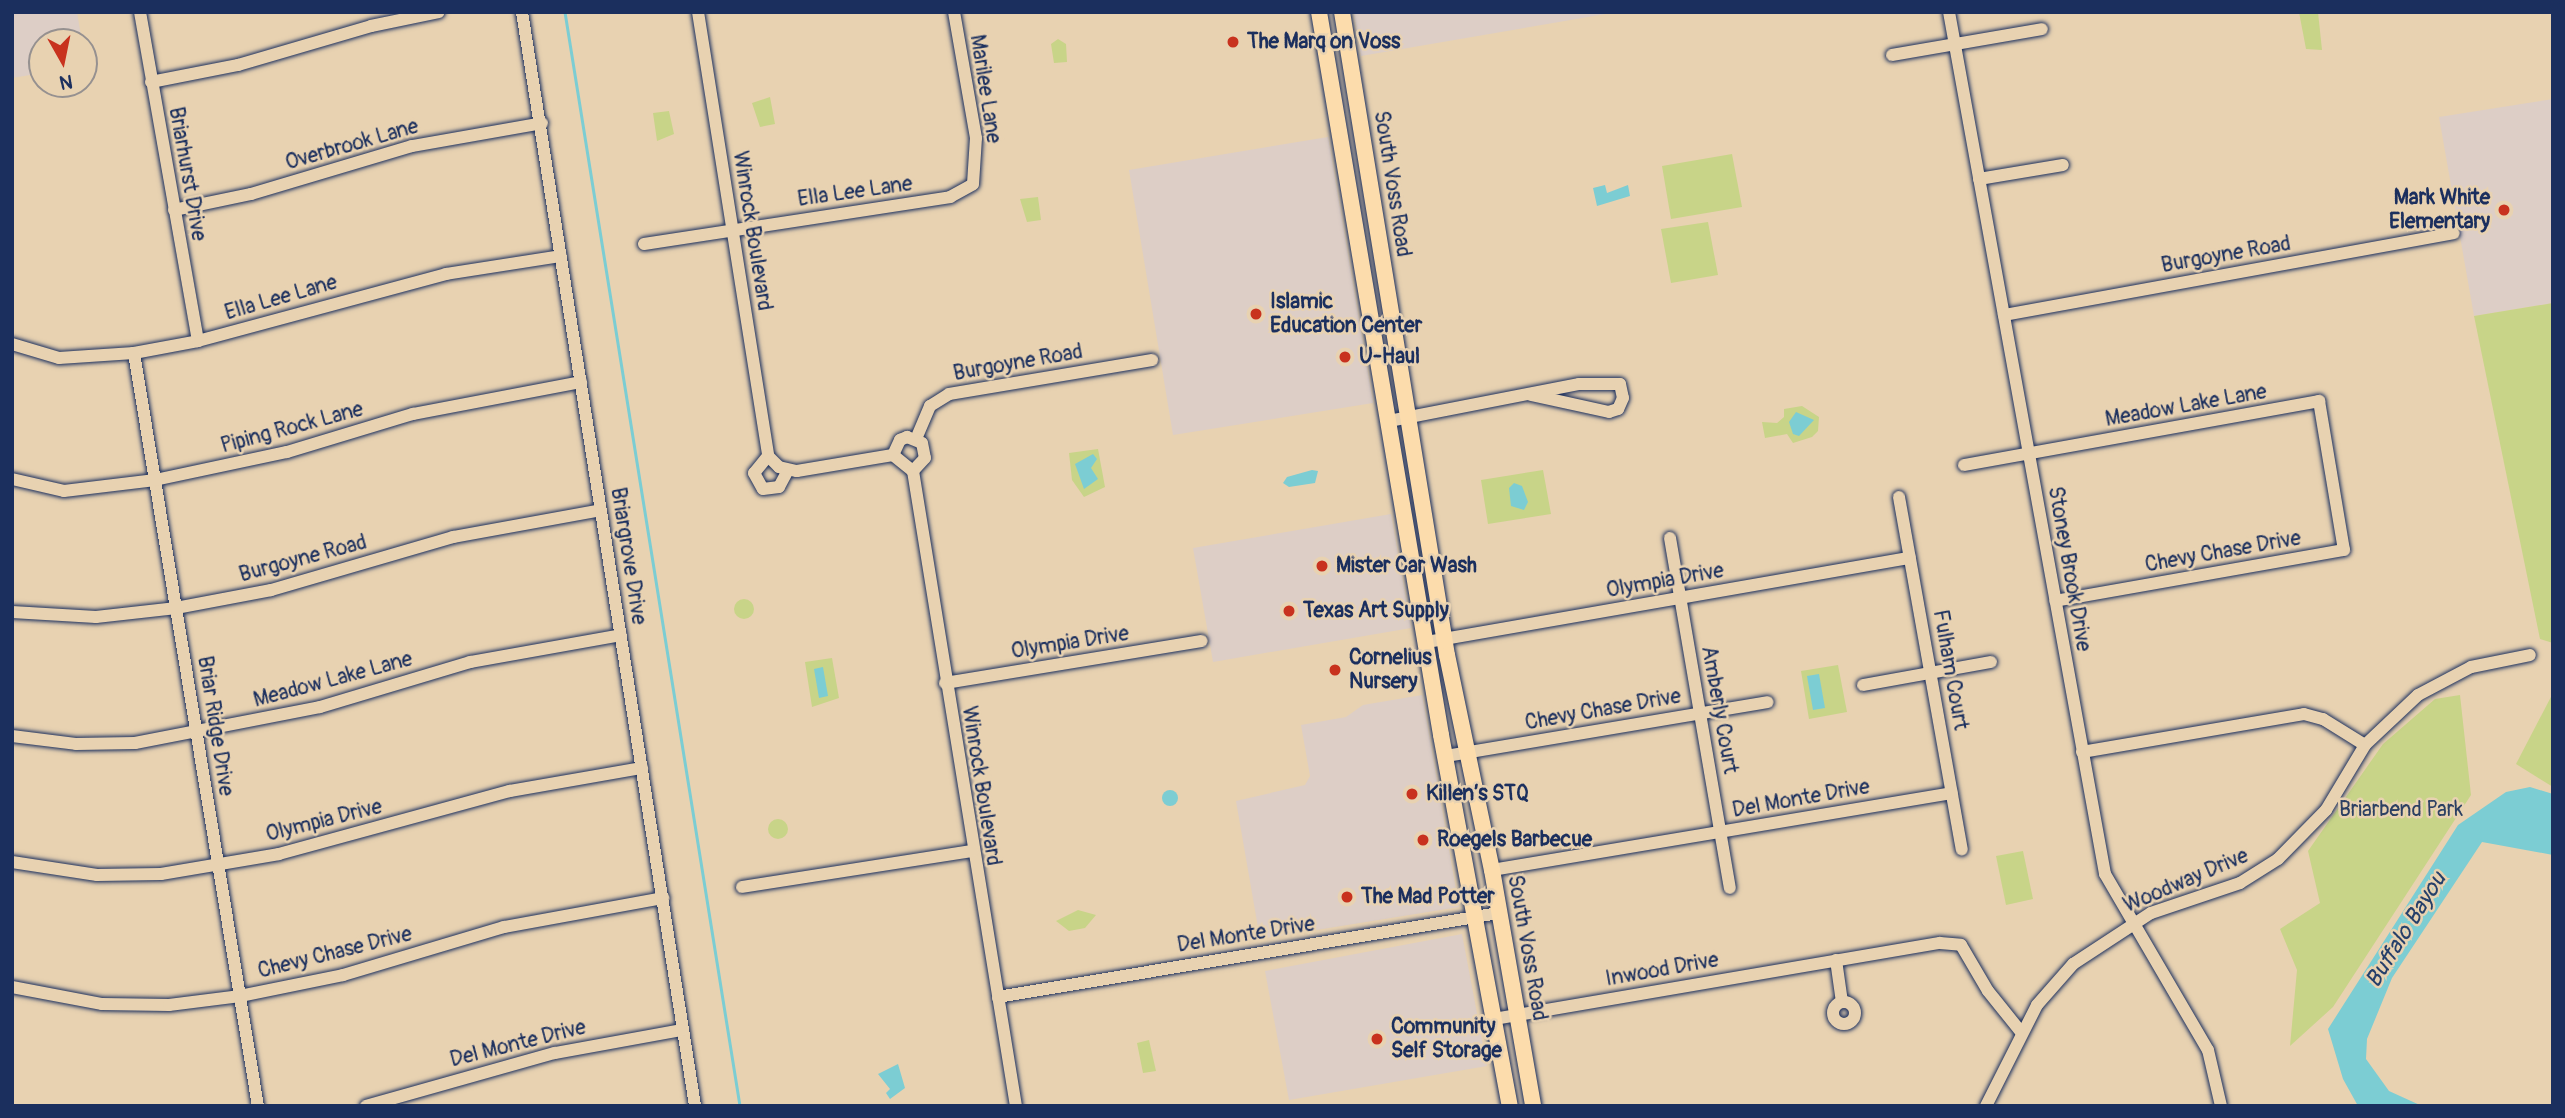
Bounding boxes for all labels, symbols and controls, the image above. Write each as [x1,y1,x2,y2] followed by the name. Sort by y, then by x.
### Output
[28,28,98,98] north arrow
[1247,29,1400,55] place label: The Marq on Voss
[964,33,1006,145] street label: Marilee Lane
[1225,34,1241,50] marker: The Marq on Voss
[58,69,74,95] text: N
[163,105,211,243] street label: Briarhurst Drive
[1368,109,1416,259] street label: South Voss Road
[283,114,421,176] street label: Overbrook Lane
[727,149,777,313] street label: Winrock Boulevard
[796,171,914,213] street label: Ella Lee Lane
[2389,185,2490,235] place label: Mark White Elementary
[2496,202,2512,218] marker: Mark White Elementary
[2159,231,2293,279] street label: Burgoyne Road
[222,270,340,326] street label: Ella Lee Lane
[1270,289,1422,339] place label: Islamic Education Center
[1248,306,1264,322] marker: Islamic Education Center
[951,339,1085,387] street label: Burgoyne Road
[1359,344,1420,370] place label: U-Haul
[1337,349,1353,365] marker: U-Haul
[2103,379,2269,433] street label: Meadow Lake Lane
[218,397,366,459] street label: Piping Rock Lane
[2042,484,2096,654] street label: Stoney Brook Drive
[605,486,651,626] street label: Briargrove Drive
[2143,526,2303,578] street label: Chevy Chase Drive
[236,530,370,588] street label: Burgoyne Road
[1336,553,1477,579] place label: Mister Car Wash
[1314,558,1330,574] marker: Mister Car Wash
[1604,558,1726,604] street label: Olympia Drive
[1303,598,1449,624] place label: Texas Art Supply
[1281,603,1297,619] marker: Texas Art Supply
[1927,608,1973,732] street label: Fulham Court
[1009,621,1131,665] street label: Olympia Drive
[1695,644,1743,776] street label: Amberly Court
[1349,645,1432,695] place label: Cornelius Nursery
[251,647,415,713] street label: Meadow Lake Lane
[192,654,238,798] street label: Briar Ridge Drive
[1327,662,1343,678] marker: Cornelius Nursery
[1523,684,1683,736] street label: Chevy Chase Drive
[956,704,1006,868] street label: Winrock Boulevard
[1730,775,1872,823] street label: Del Monte Drive
[1426,781,1529,807] place label: Killen’s STQ
[1404,786,1420,802] marker: Killen’s STQ
[263,794,385,848] street label: Olympia Drive
[2339,797,2463,823] park label: Briarbend Park
[1437,827,1592,853] place label: Roegels Barbecue
[1415,832,1431,848] marker: Roegels Barbecue
[2120,843,2252,919] street label: Woodway Drive
[2360,867,2452,993] water label: Buffalo Bayou
[1502,873,1552,1023] street label: South Voss Road
[1361,884,1495,910] place label: The Mad Potter
[1339,889,1355,905] marker: The Mad Potter
[1175,912,1317,958] street label: Del Monte Drive
[255,922,415,984] street label: Chevy Chase Drive
[1604,948,1720,992] street label: Inwood Drive
[1391,1014,1502,1064] place label: Community Self Storage
[447,1015,589,1073] street label: Del Monte Drive
[1369,1031,1385,1047] marker: Community Self Storage

